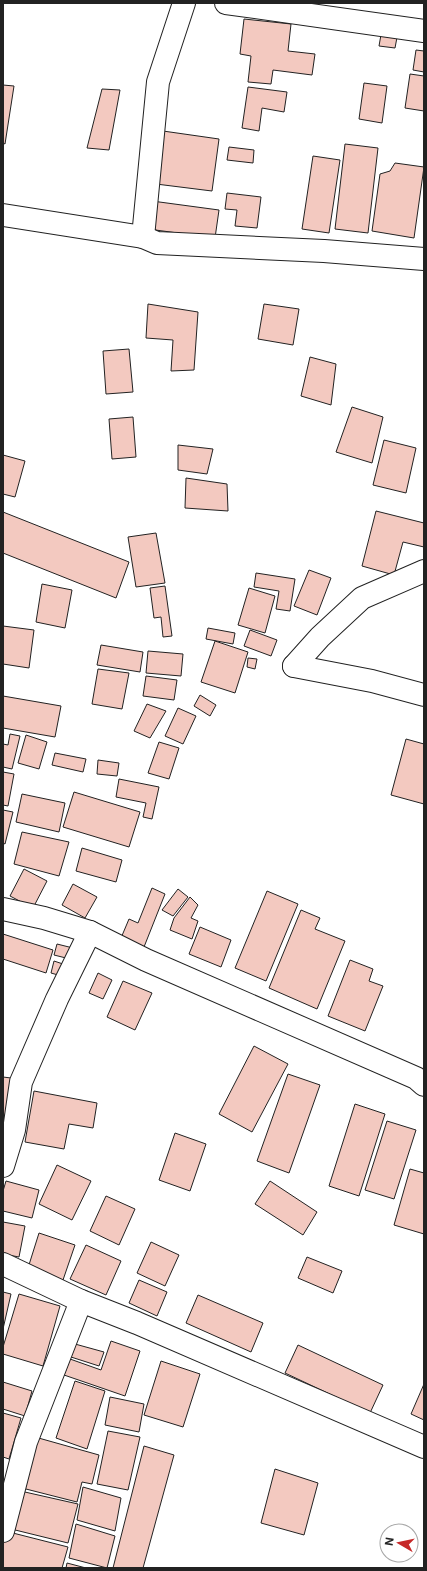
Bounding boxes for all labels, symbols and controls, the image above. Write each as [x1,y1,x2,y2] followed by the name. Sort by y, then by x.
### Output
[379,1523,419,1563] north arrow
[382,1536,397,1547] text: N

